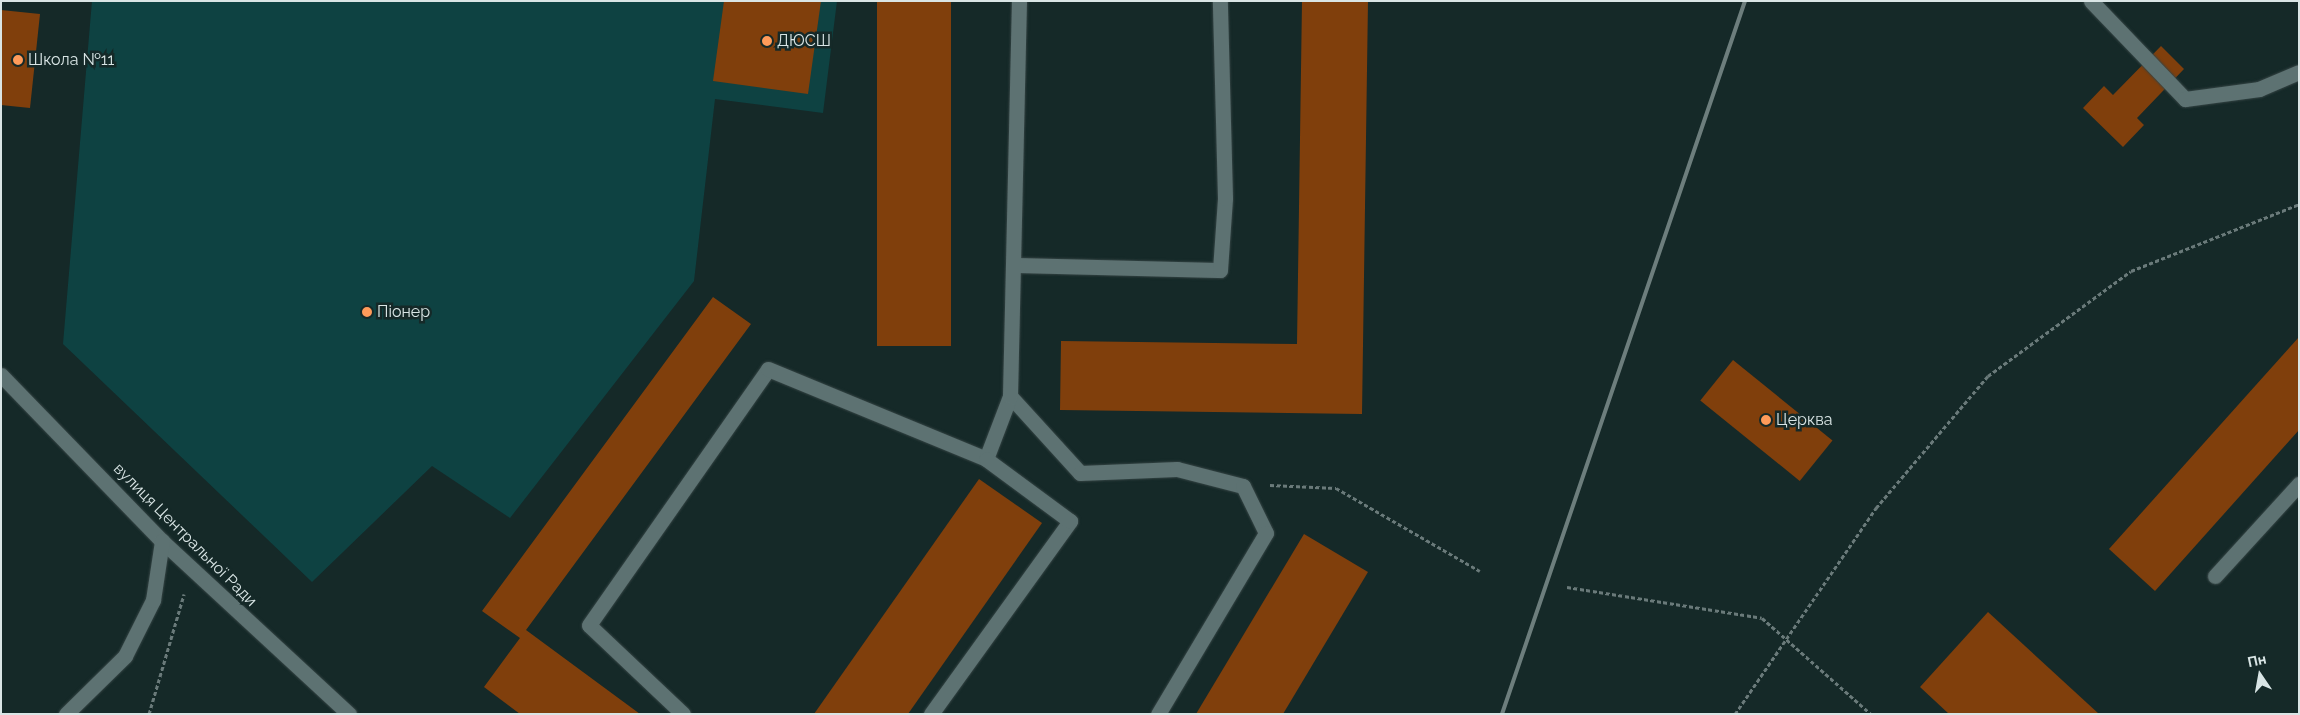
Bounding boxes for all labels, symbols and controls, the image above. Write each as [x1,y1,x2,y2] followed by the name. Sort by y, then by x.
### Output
[777,31,831,51] place label: ДЮСШ
[761,35,773,47] marker: ДЮСШ
[28,50,114,70] place label: Школа №11
[12,54,24,66] marker: Школа №11
[377,302,430,322] place label: Піонер
[361,306,373,318] marker: Піонер
[1776,410,1833,430] place label: Церква
[1760,414,1772,426] marker: Церква
[109,459,261,611] street label: вулиця Центральної Ради
[2235,650,2285,700] north arrow
[2246,651,2268,670] text: Пн

